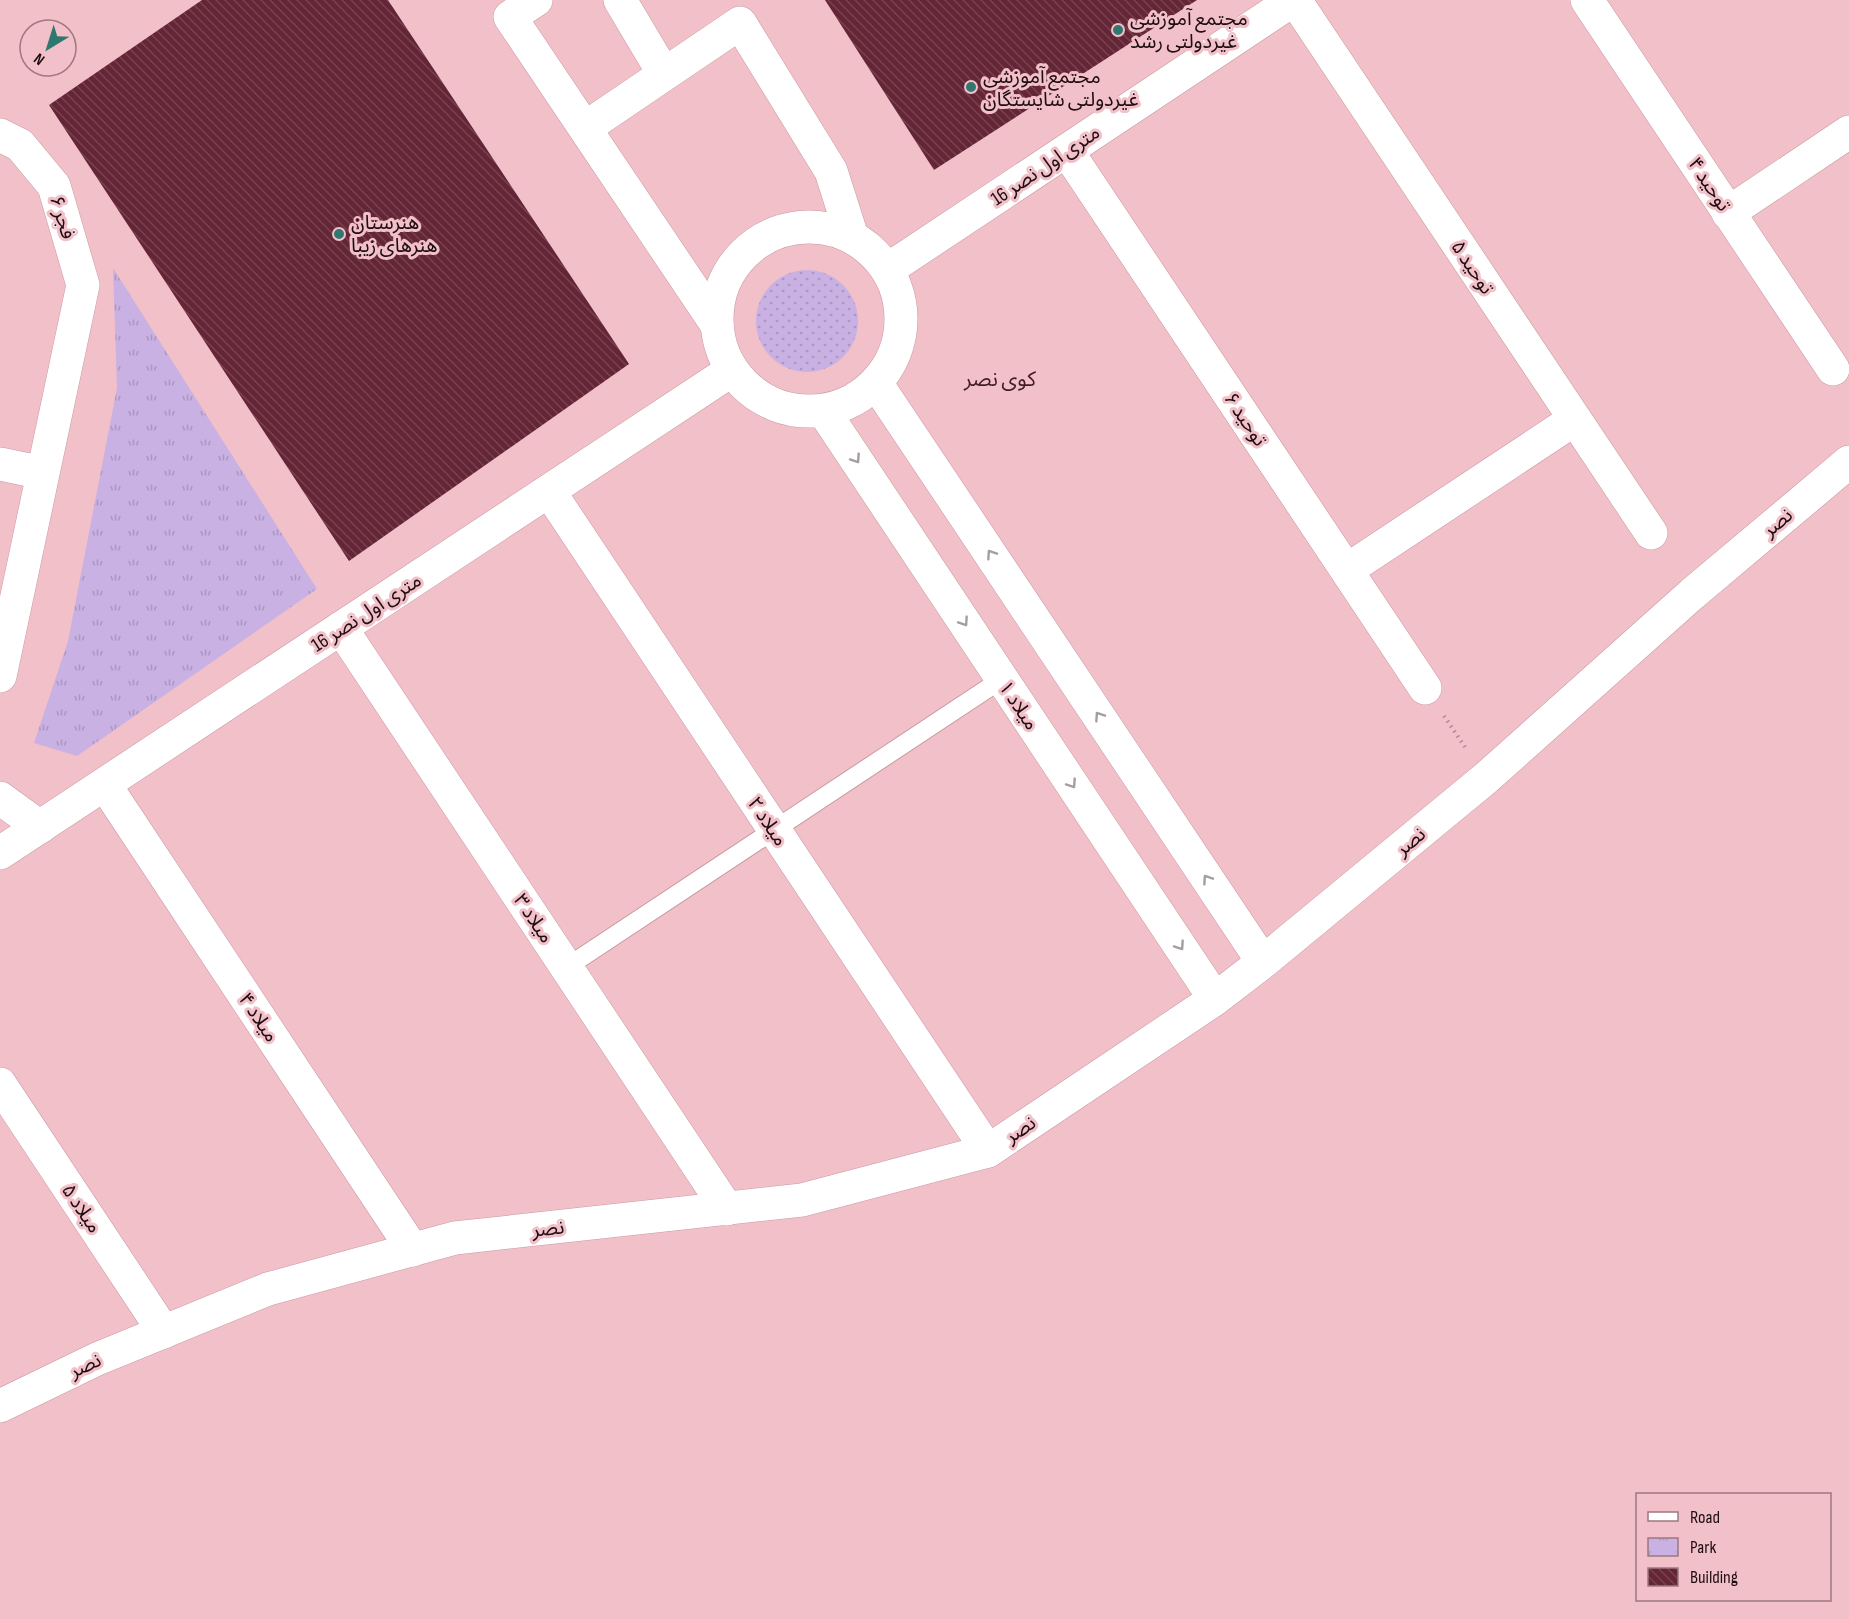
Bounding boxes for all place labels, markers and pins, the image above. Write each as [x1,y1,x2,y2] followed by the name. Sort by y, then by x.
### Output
[1130,7,1248,54] place label: مجتمع آموزشی غیردولتی رشد
[1111,23,1125,37] marker: مجتمع آموزشی غیردولتی رشد
[983,65,1139,112] place label: مجتمع آموزشی غیردولتی شایستگان
[964,80,978,94] marker: مجتمع آموزشی غیردولتی شایستگان
[351,211,438,258] place label: هنرستان هنرهای زیبا
[332,227,346,241] marker: هنرستان هنرهای زیبا

